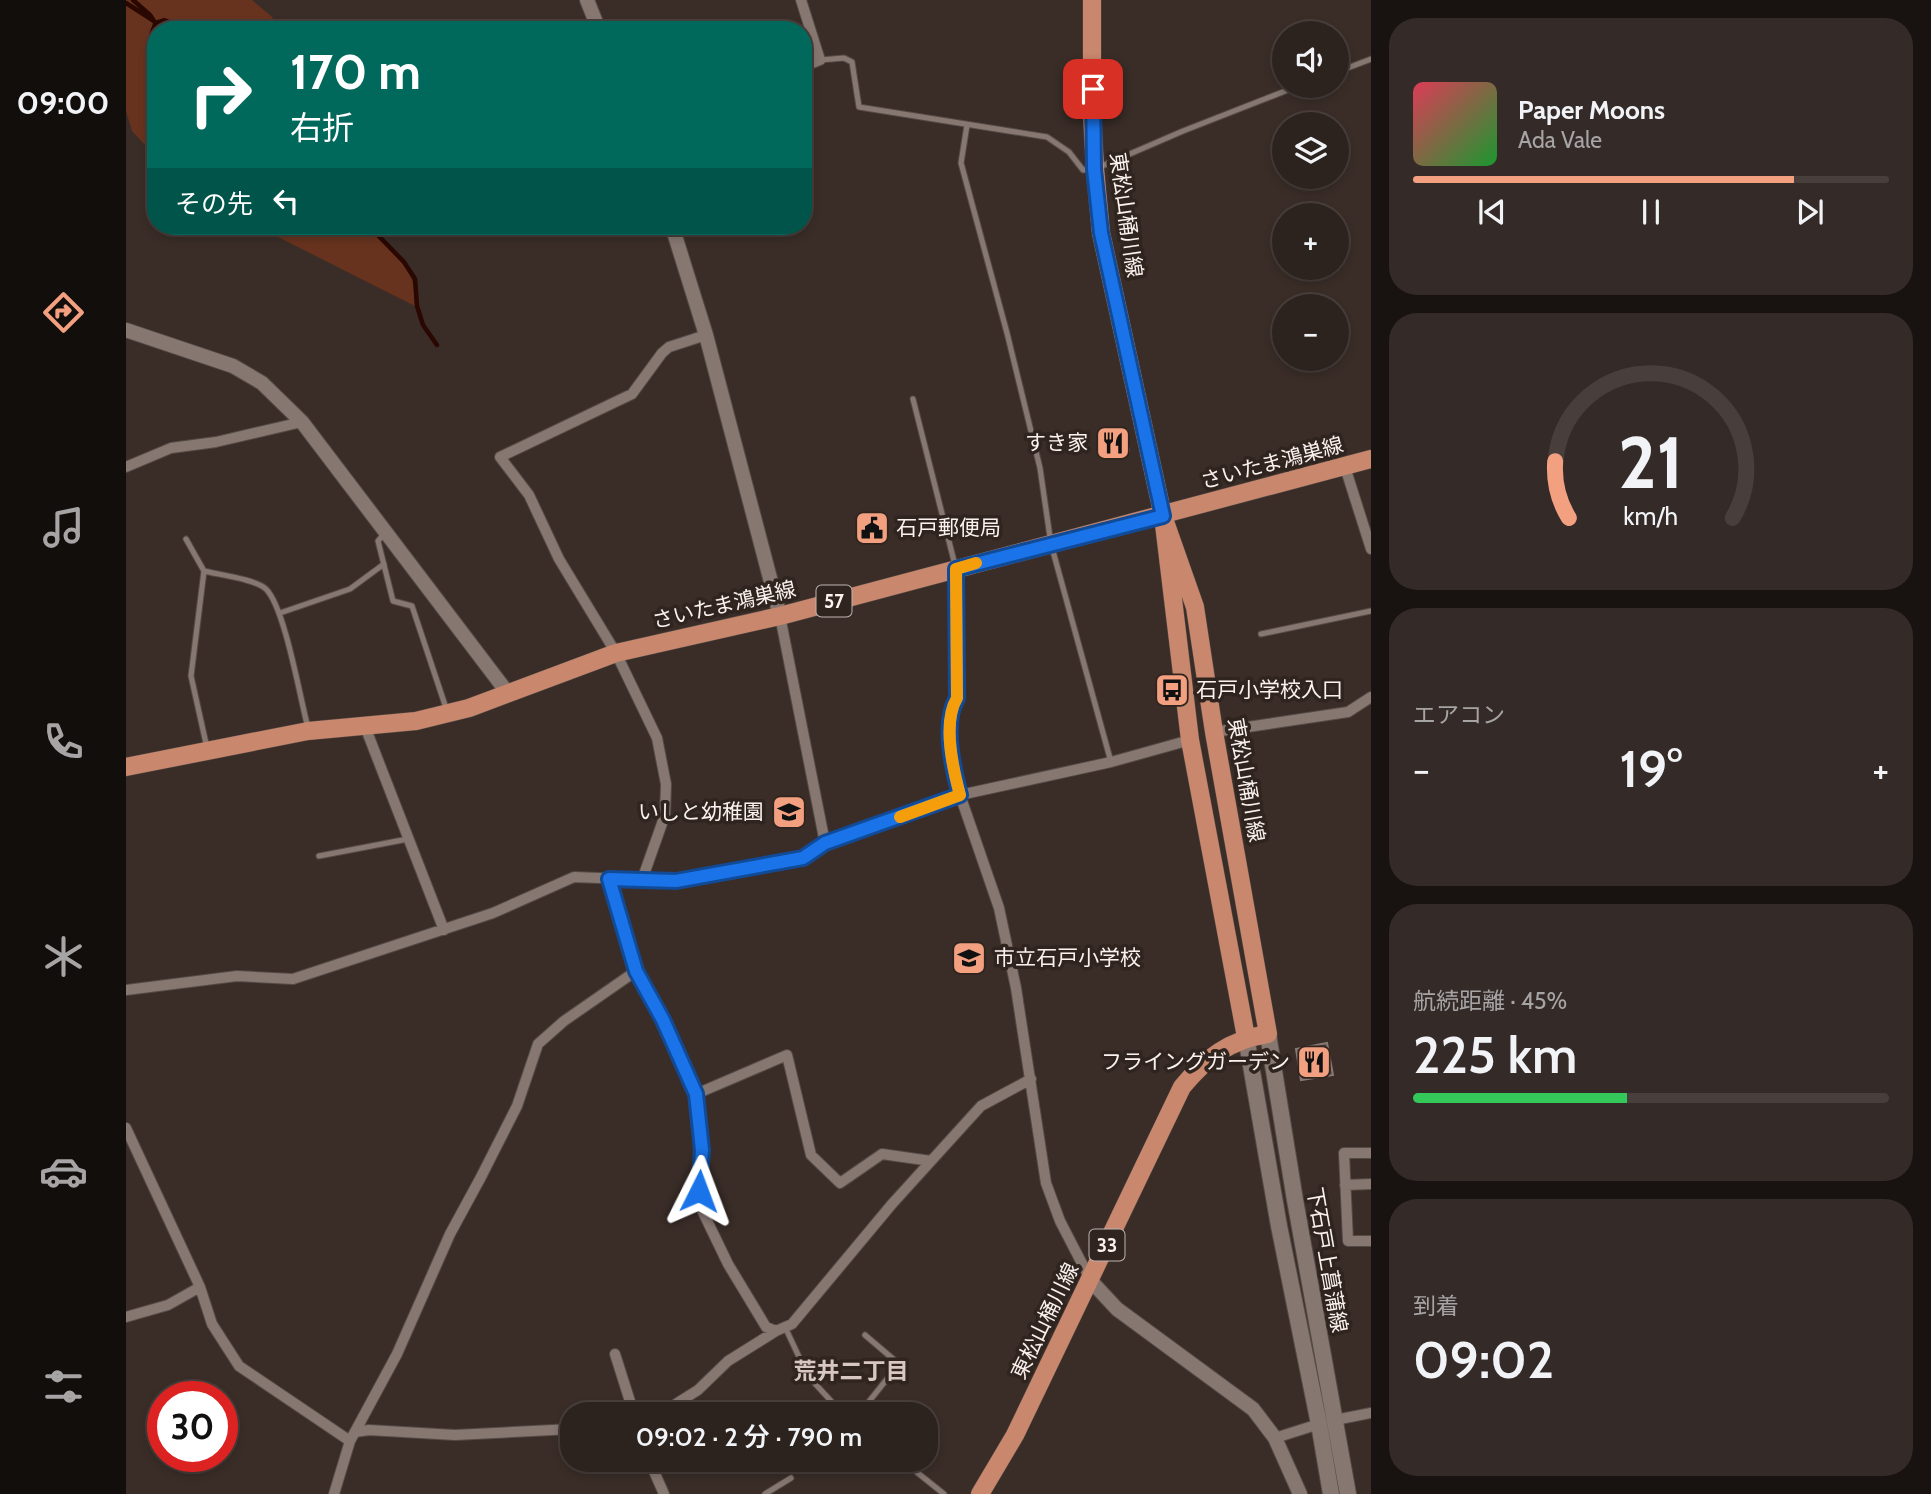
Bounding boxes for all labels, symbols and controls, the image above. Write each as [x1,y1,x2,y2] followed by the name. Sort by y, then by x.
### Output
[1272,21,1349,371] map controls
[1272,21,1349,98] button: sound
[290,42,421,101] text: 170 m
[175,49,266,140] icon: right
[1063,59,1123,119] pin
[1074,70,1112,108] icon: arrive
[17,83,109,122] text: 09:00
[1518,94,1665,126] text: Paper Moons
[290,108,354,147] text: 右折
[1272,112,1349,189] button: layers
[1518,126,1602,154] text: Ada Vale
[1105,151,1148,279] street label: 東松山桶川線
[267,182,305,220] icon: left
[175,188,253,220] text: その先
[1473,193,1511,231] icon: previous
[1632,193,1670,231] icon: pause
[1791,193,1829,231] icon: next
[1272,203,1349,280] button: +
[39,288,88,337] icon: directions
[1272,294,1349,371] button: −
[1618,418,1684,506] text: 21
[1094,424,1132,462] restaurant icon: すき家
[1025,430,1088,455] place label: すき家
[1198,432,1346,494] street label: さいたま鴻巣線
[1624,501,1678,531] text: km/h
[39,503,88,552] icon: music
[853,509,891,547] public building icon: 石戸郵便局
[896,515,1001,540] place label: 石戸郵便局
[650,576,798,633] street label: さいたま鴻巣線
[816,586,852,616] road number: 57
[1153,671,1191,709] bus stop icon: 石戸小学校入口
[1196,677,1343,702] place label: 石戸小学校入口
[1413,701,1505,729] text: エアコン
[1223,716,1270,844] street label: 東松山桶川線
[39,717,88,766] icon: phone
[1620,737,1682,800] text: 19°
[1413,746,1430,793] text: −
[1872,746,1889,793] text: +
[770,793,808,831] school or university icon: いしと幼稚園
[638,799,764,824] place label: いしと幼稚園
[39,932,88,981] icon: climate
[950,939,988,977] school or university icon: 市立石戸小学校
[994,945,1141,970] place label: 市立石戸小学校
[1413,987,1567,1015] text: 航続距離 · 45%
[1413,1023,1577,1086] text: 225 km
[1295,1043,1333,1081] restaurant icon: フライングガーデン
[1101,1049,1290,1074] place label: フライングガーデン
[39,1147,88,1196] icon: car
[662,1154,736,1228] position arrow
[1302,1185,1353,1334] street label: 下石戸上菖蒲線
[1090,1230,1124,1260] road number: 33
[1006,1259,1083,1383] street label: 東松山桶川線
[1413,1292,1459,1320] text: 到着
[1413,1328,1554,1391] text: 09:02
[794,1357,909,1385] district label: 荒井二丁目
[39,1362,88,1411] icon: filters
[147,1381,238,1472] speed limit sign: 30
[636,1421,862,1453] text: 09:02 · 2 分 · 790 m

